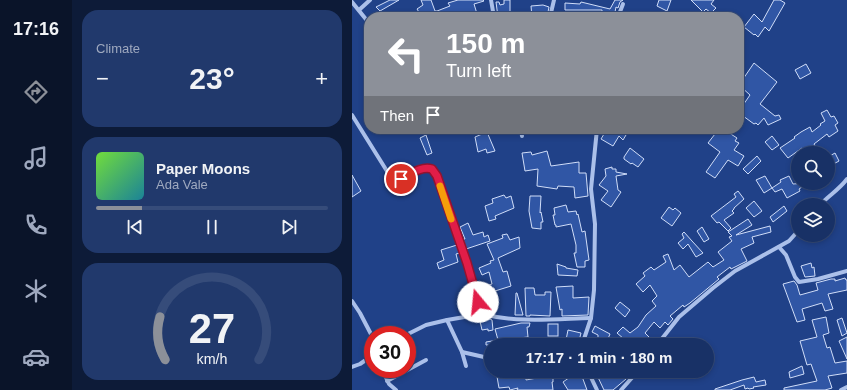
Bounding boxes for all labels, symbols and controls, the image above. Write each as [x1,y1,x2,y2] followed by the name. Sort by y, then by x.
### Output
[13,19,59,39] text: 17:16
[380,28,432,80] icon: left
[446,28,525,59] text: 150 m
[96,41,140,56] text: Climate
[446,61,511,81] text: Turn left
[189,62,235,95] text: 23°
[96,66,109,91] text: −
[315,66,328,91] text: +
[22,78,50,106] icon: directions
[422,104,444,126] icon: arrive
[380,107,414,124] text: Then
[22,144,50,172] icon: music
[791,146,835,242] map controls
[791,146,835,190] button: search
[156,160,250,177] text: Paper Moons
[384,162,418,196] pin
[390,168,412,190] icon: arrive
[156,177,208,192] text: Ada Vale
[791,198,835,242] button: layers
[22,211,50,239] icon: phone
[124,216,146,238] icon: previous
[201,216,223,238] icon: pause
[278,216,300,238] icon: next
[22,277,50,305] icon: climate
[457,281,499,323] position arrow
[189,304,235,351] text: 27
[364,326,416,378] speed limit sign: 30
[22,343,50,371] icon: car
[526,349,672,366] text: 17:17 · 1 min · 180 m
[197,350,228,366] text: km/h

